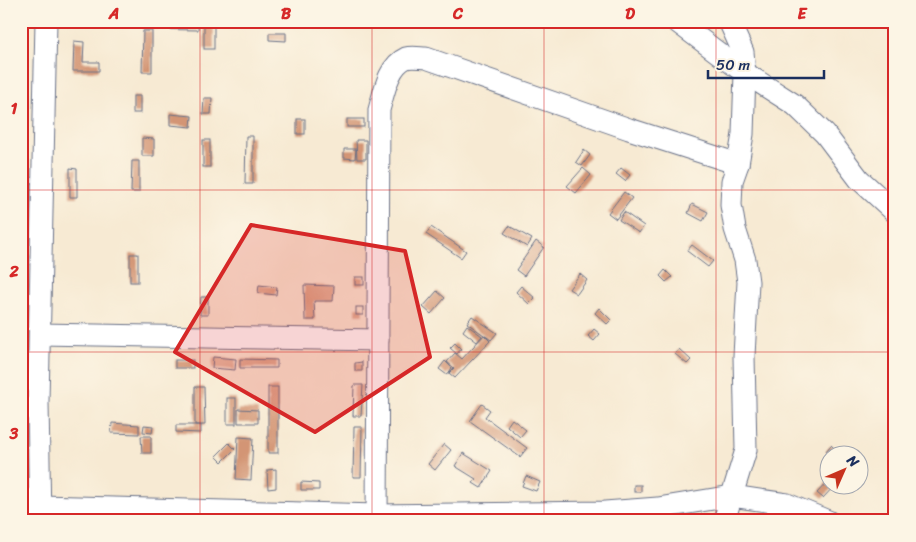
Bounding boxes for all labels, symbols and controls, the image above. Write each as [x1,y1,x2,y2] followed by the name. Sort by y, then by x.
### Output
[108,0,119,28] text: A
[281,0,292,28] text: B
[452,0,464,28] text: C
[625,0,635,28] text: D
[798,0,808,28] text: E
[708,48,825,80] scale bar
[716,52,751,78] text: 50 m
[11,94,18,123] text: 1
[8,257,19,286] text: 2
[9,419,19,448] text: 3
[818,444,868,494] north arrow
[840,448,865,474] text: N

